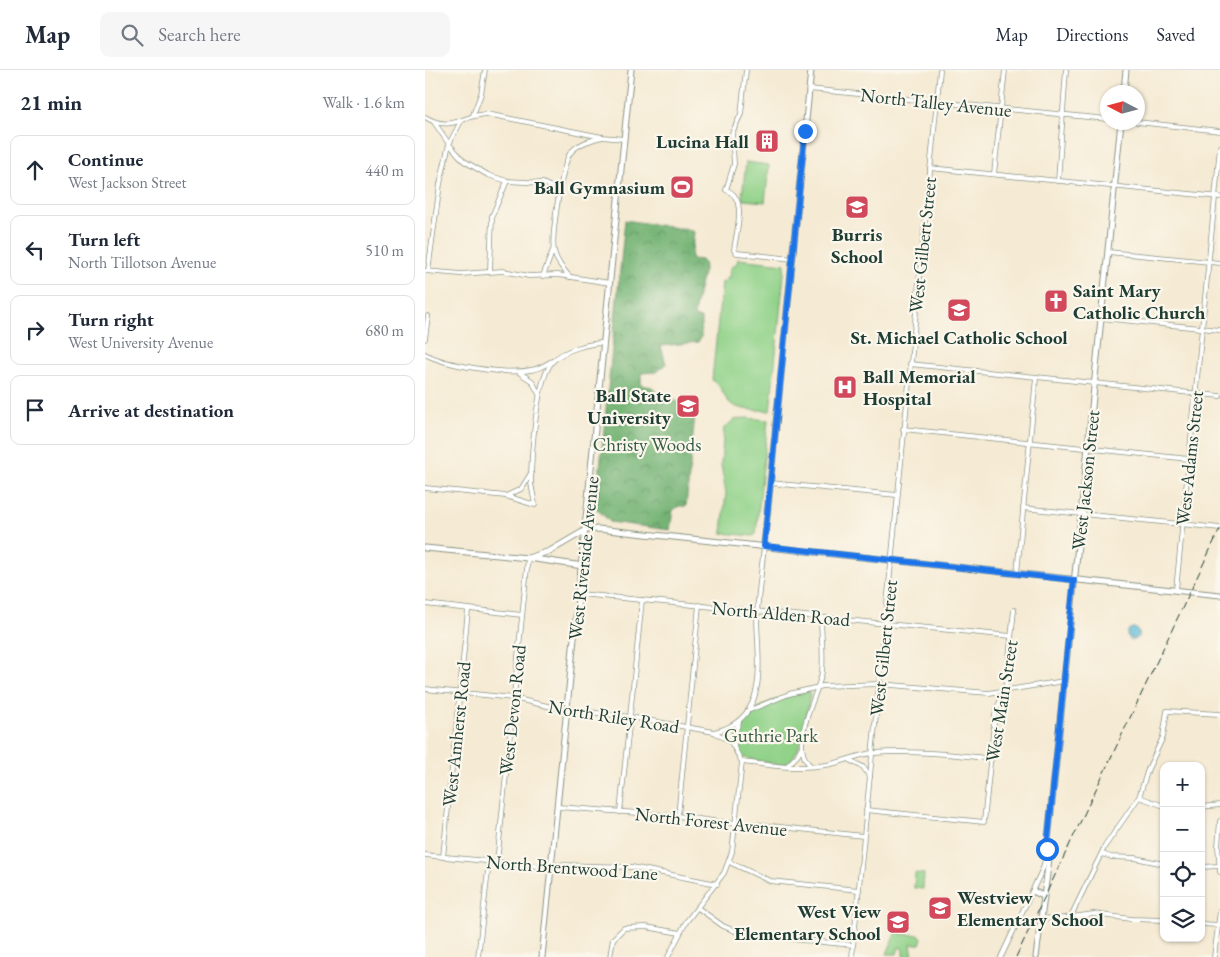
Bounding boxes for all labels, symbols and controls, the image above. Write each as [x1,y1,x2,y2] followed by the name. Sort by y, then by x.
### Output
[100,12,450,57] search box
[25,19,70,50] text: Map
[118,21,146,49] icon: search
[158,22,241,47] text: Search here
[996,23,1028,46] text: Map
[1056,23,1128,46] text: Directions
[1156,23,1195,46] text: Saved
[859,82,1013,123] street label: North Talley Avenue
[1100,85,1145,130] north arrow
[20,89,82,116] text: 21 min
[322,92,405,113] text: Walk · 1.6 km
[794,120,817,143] route end
[754,128,780,154] building icon: Lucina Hall
[656,129,750,154] place label: Lucina Hall
[68,147,143,172] text: Continue
[21,156,49,184] icon: ahead
[365,160,404,181] text: 440 m
[68,172,186,193] text: West Jackson Street
[669,174,695,200] sports icon: Ball Gymnasium
[534,175,666,200] place label: Ball Gymnasium
[903,176,942,314] street label: West Gilbert Street
[844,194,870,220] school or university icon: Burris School
[831,222,884,269] place label: Burris School
[68,227,140,252] text: Turn left
[21,236,49,264] icon: left
[365,240,404,261] text: 510 m
[68,252,216,273] text: North Tillotson Avenue
[1073,278,1206,325] place label: Saint Mary Catholic Church
[1043,288,1069,314] church icon: Saint Mary Catholic Church
[946,297,972,323] school or university icon: St. Michael Catholic School
[68,307,154,332] text: Turn right
[21,316,49,344] icon: right
[365,320,404,341] text: 680 m
[850,325,1068,350] place label: St. Michael Catholic School
[68,332,213,353] text: West University Avenue
[863,364,976,411] place label: Ball Memorial Hospital
[832,374,858,400] hospital icon: Ball Memorial Hospital
[587,383,672,430] place label: Ball State University
[1170,389,1209,527] street label: West Adams Street
[675,393,701,419] school or university icon: Ball State University
[21,396,49,424] icon: arrive
[68,398,234,423] text: Arrive at destination
[1066,409,1105,551] street label: West Jackson Street
[593,432,701,457] park label: Christy Woods
[562,475,605,641] street label: West Riverside Avenue
[864,579,903,717] street label: West Gilbert Street
[711,595,852,632] street label: North Alden Road
[979,638,1023,764] street label: West Main Street
[493,643,532,777] street label: West Devon Road
[436,660,477,808] street label: West Amherst Road
[547,694,682,739] street label: North Riley Road
[724,723,819,748] park label: Guthrie Park
[1160,762,1205,942] map controls
[1160,762,1205,807] button: +
[634,801,788,842] street label: North Forest Avenue
[1160,807,1205,852] button: −
[1036,838,1059,861] route start
[485,849,659,886] street label: North Brentwood Lane
[1160,852,1205,897] button: locate
[957,885,1104,932] place label: Westview Elementary School
[927,895,953,921] school or university icon: Westview Elementary School
[1160,897,1205,942] button: layers
[734,899,882,946] place label: West View Elementary School
[885,909,911,935] school or university icon: West View Elementary School

